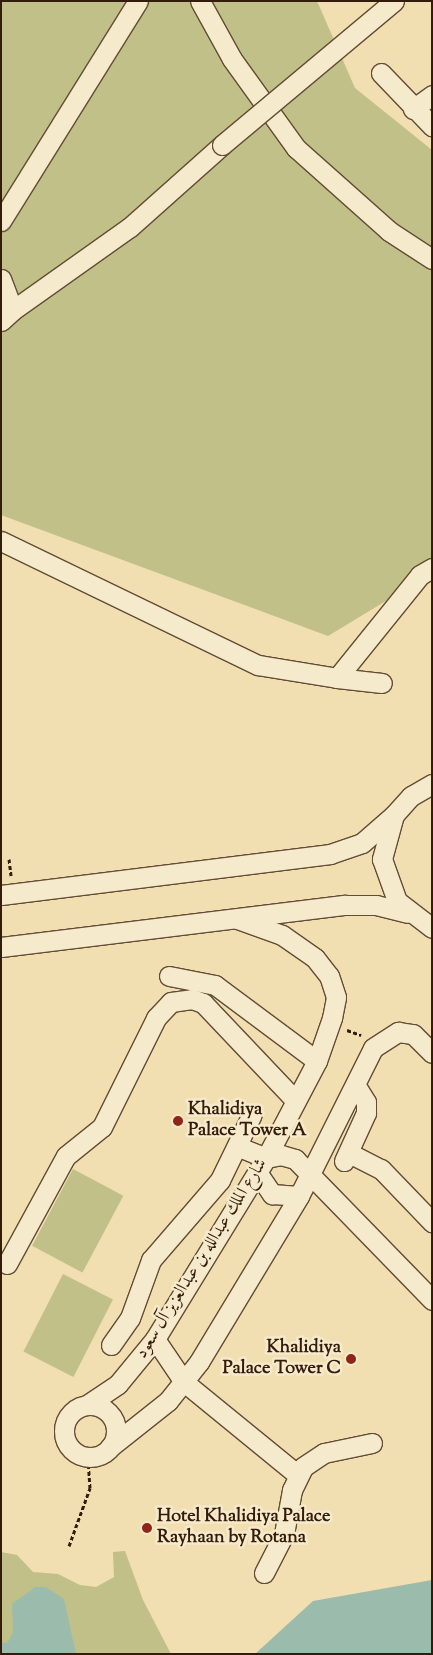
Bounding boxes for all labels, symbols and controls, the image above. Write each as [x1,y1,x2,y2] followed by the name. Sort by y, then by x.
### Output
[188,1100,307,1142] place label: Khalidiya Palace Tower A
[172,1115,184,1127] marker: Khalidiya Palace Tower A
[131,1155,273,1363] street label: شارع الملك عبدالله بن عبدالعزيز آل سعود
[223,1338,341,1380] place label: Khalidiya Palace Tower C
[345,1353,357,1365] marker: Khalidiya Palace Tower C
[157,1507,330,1550] place label: Hotel Khalidiya Palace Rayhaan by Rotana
[141,1522,153,1534] marker: Hotel Khalidiya Palace Rayhaan by Rotana

